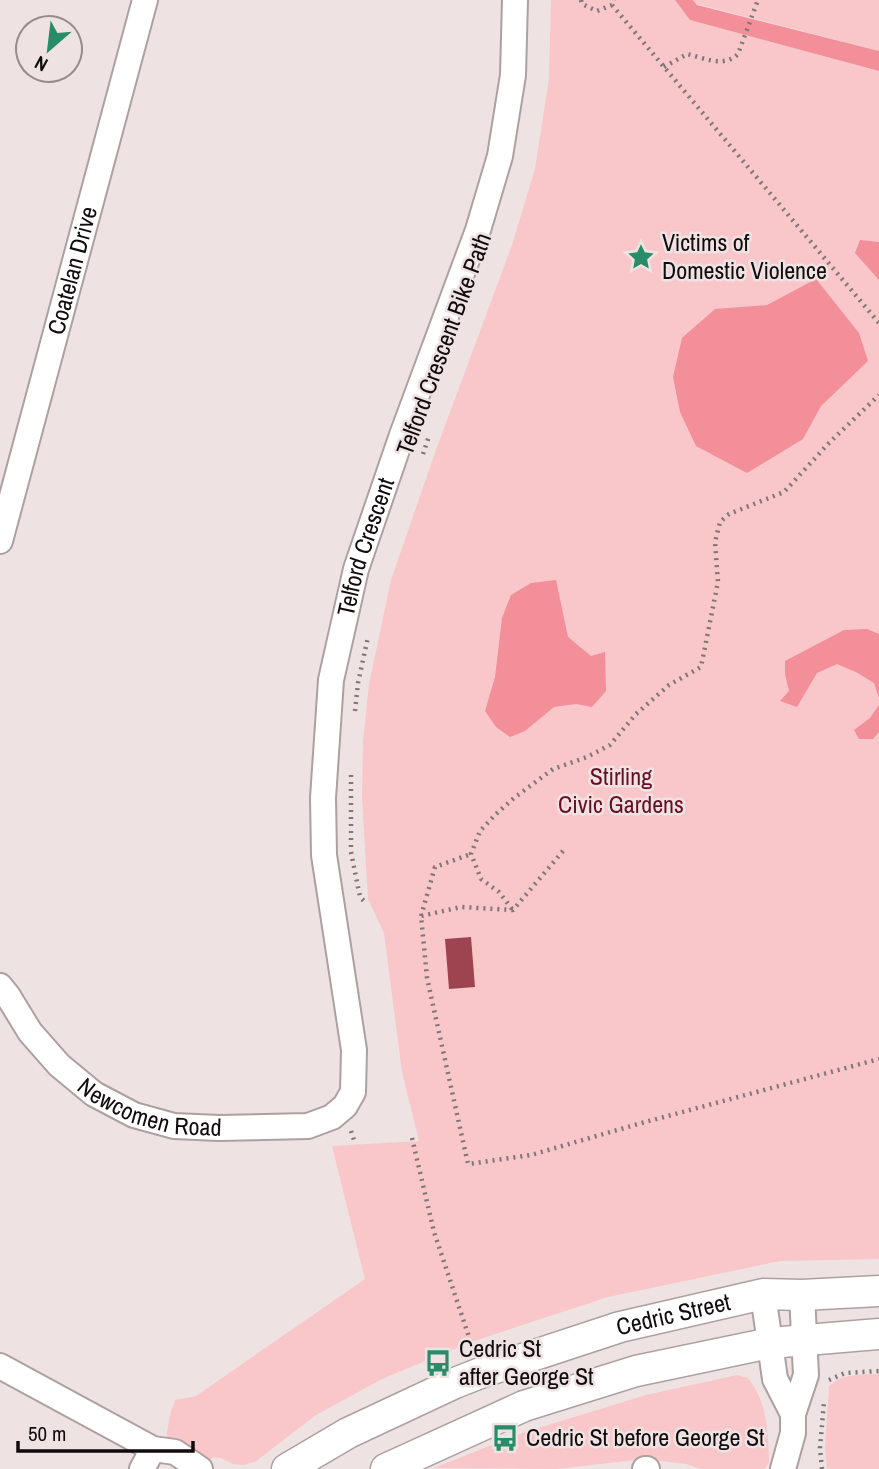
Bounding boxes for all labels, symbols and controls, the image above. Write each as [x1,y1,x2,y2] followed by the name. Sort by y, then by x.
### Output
[14,14,84,84] north arrow
[30,50,52,78] text: N
[39,203,104,338] street label: Coatelan Drive
[662,226,827,286] place label: Victims of Domestic Violence
[388,228,498,459] street label: Telford Crescent Bike Path
[626,242,656,272] place icon: Victims of Domestic Violence
[329,473,401,619] street label: Telford Crescent
[558,760,684,820] park label: Stirling Civic Gardens
[71,1070,222,1143] street label: Newcomen Road
[613,1285,734,1342] street label: Cedric Street
[459,1332,594,1392] place label: Cedric St after George St
[423,1348,453,1378] bus stop icon: Cedric St after George St
[18,1410,192,1454] scale bar
[28,1419,66,1448] text: 50 m
[526,1421,765,1453] place label: Cedric St before George St
[490,1423,520,1453] bus stop icon: Cedric St before George St

